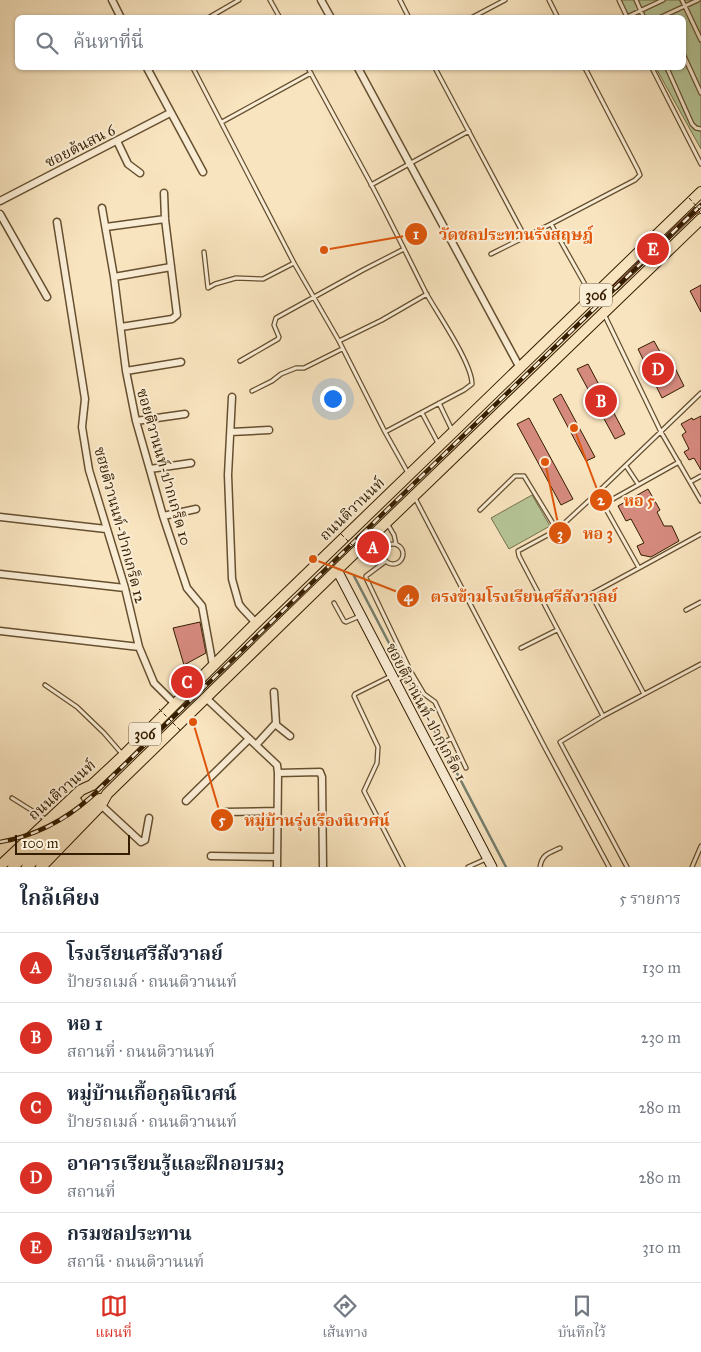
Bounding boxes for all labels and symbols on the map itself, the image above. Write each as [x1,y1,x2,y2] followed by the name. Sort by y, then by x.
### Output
[42,120,119,171] street label: ซอยต้นสน 6
[403,219,603,250] callout: วัดชลประทานรังสฤษฎ์
[413,225,419,243] text: 1
[439,225,594,244] text: วัดชลประทานรังสฤษฎ์
[637,230,669,268] pin: E
[580,284,612,306] road number: 306
[642,350,674,388] pin: D
[585,382,617,420] pin: B
[133,386,196,548] street label: ซอยติวานนท์-ปากเกร็ด 10
[320,386,346,412] your location
[90,445,151,606] street label: ซฮยติวานนท์-ปากเกร็ด 12
[315,473,388,544] street label: ถนนติวานนท์
[588,485,664,516] callout: หอ 5
[597,491,605,509] text: 2
[624,491,655,510] text: หอ 5
[548,518,623,549] callout: หอ 3
[583,524,613,544] text: หอ 3
[557,525,563,544] text: 3
[357,528,389,566] pin: A
[396,580,628,611] callout: ตรงข้ามโรงเรียนศรีสังวาลย์
[431,586,619,606] text: ตรงข้ามโรงเรียนศรีสังวาลย์
[404,587,413,606] text: 4
[382,639,471,784] street label: ซอยติวานนท์-ปากเกร็ด 1
[171,663,203,701] pin: C
[129,722,161,746] road number: 306
[24,755,99,824] street label: ถนนติวานนท์
[209,805,400,836] callout: หมู่บ้านรุ่งเรืองนิเวศน์
[219,811,226,829] text: 5
[244,811,390,832] text: หมู่บ้านรุ่งเรืองนิเวศน์
[15,832,130,855] scale bar

